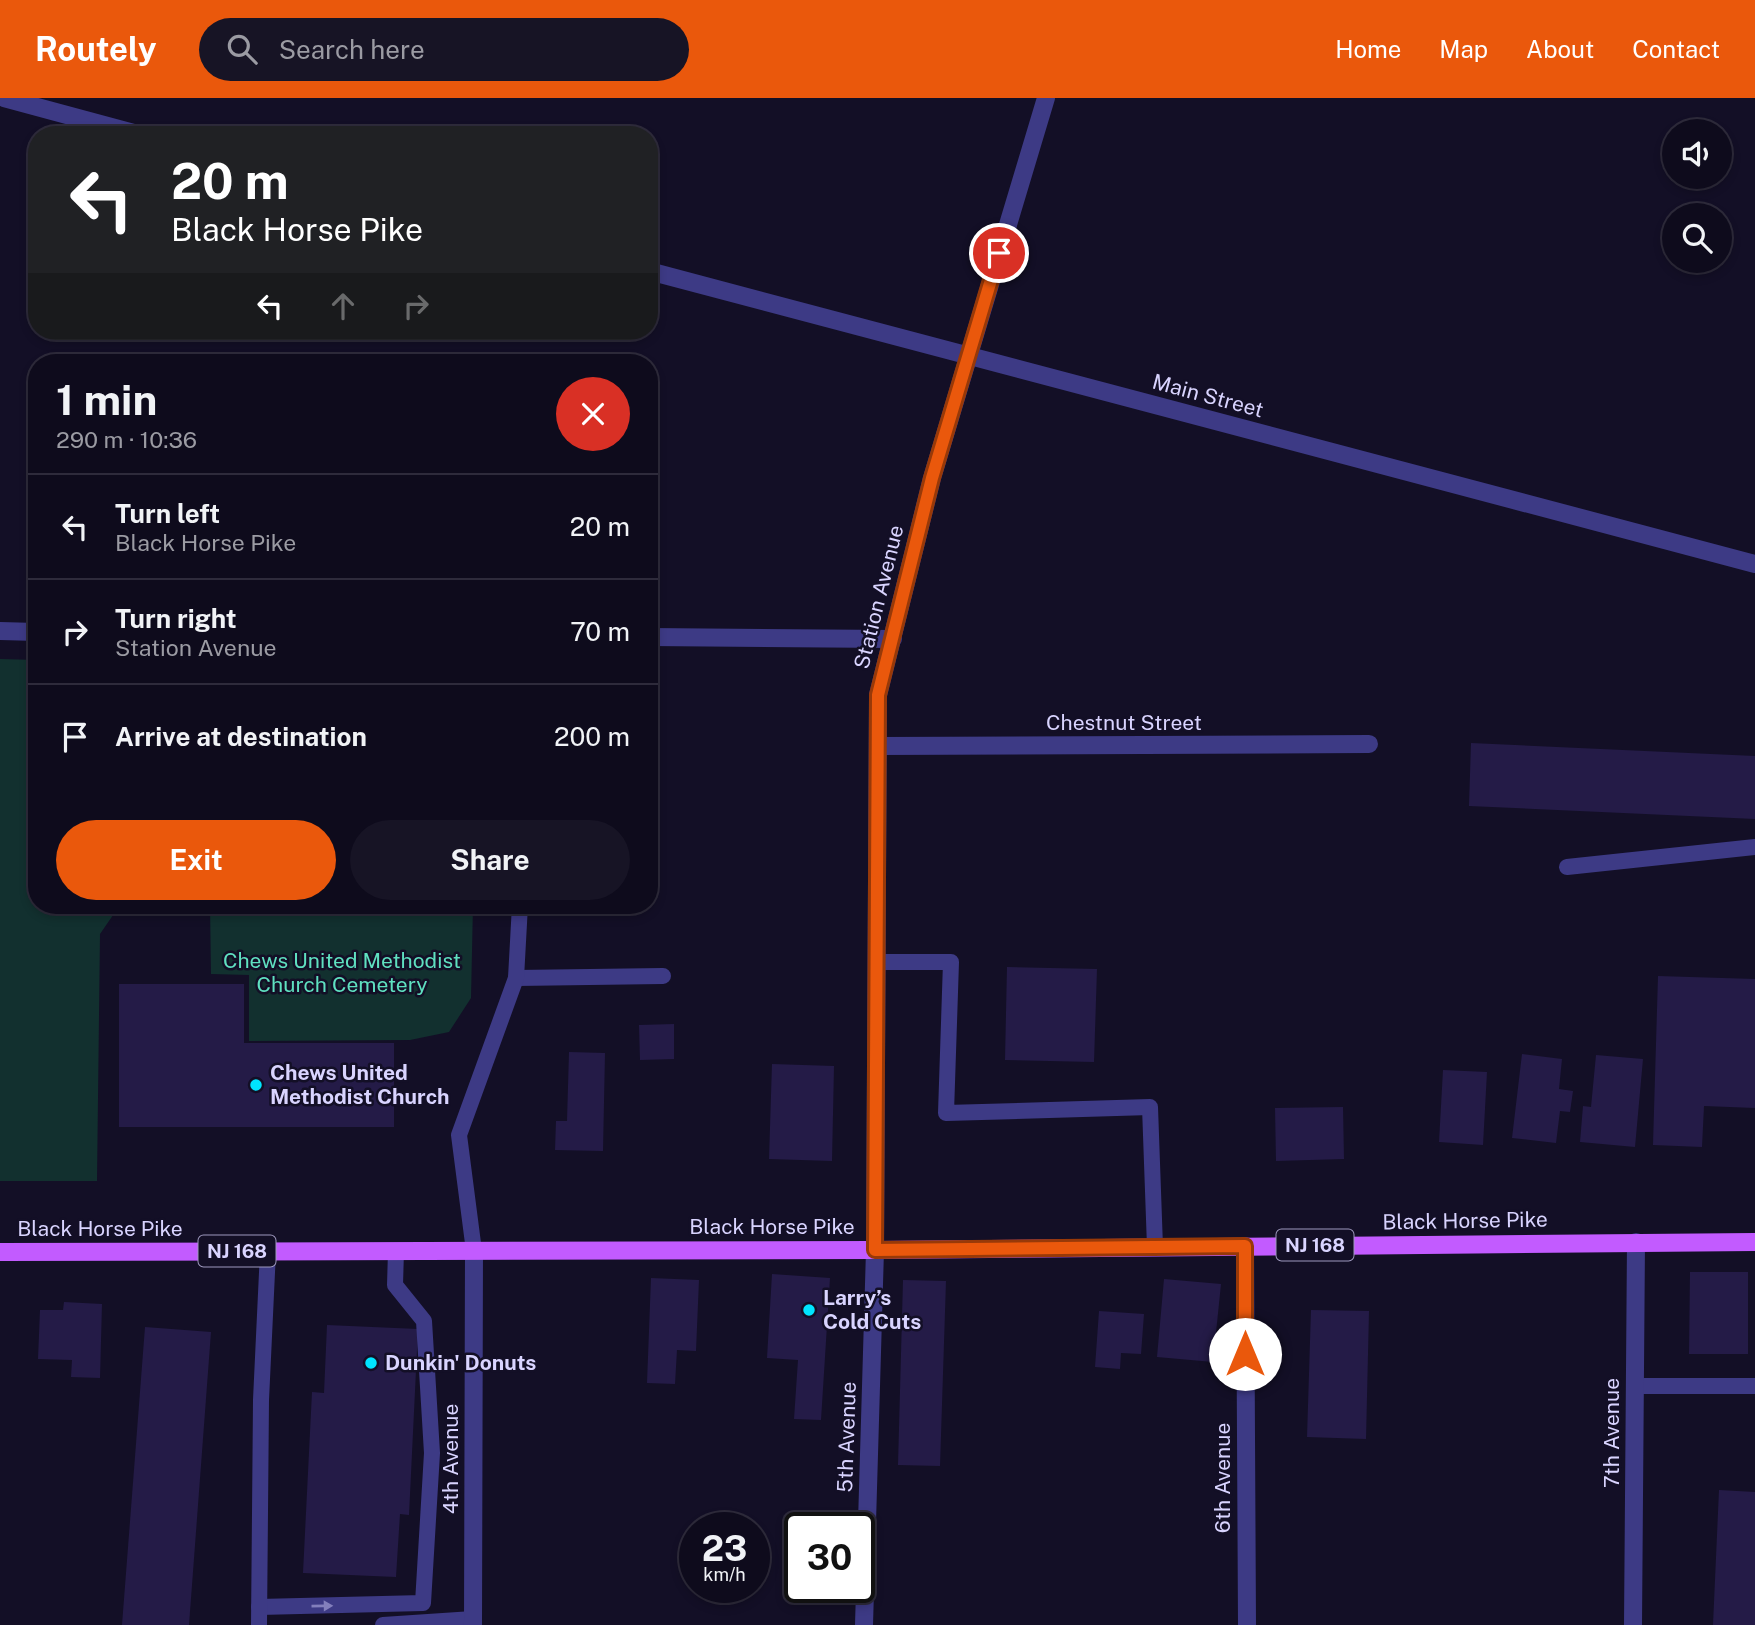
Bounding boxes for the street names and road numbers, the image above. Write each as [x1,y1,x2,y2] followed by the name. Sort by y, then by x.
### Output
[1150,369,1266,422] street label: Main Street
[849,522,908,671] street label: Station Avenue
[1046,710,1202,735] street label: Chestnut Street
[1382,1207,1548,1234] street label: Black Horse Pike
[689,1214,855,1239] street label: Black Horse Pike
[17,1216,183,1241] street label: Black Horse Pike
[1276,1230,1354,1260] road number: NJ 168
[198,1236,276,1266] road number: NJ 168
[1599,1378,1624,1488] street label: 7th Avenue
[832,1381,861,1493] street label: 5th Avenue
[438,1404,463,1514] street label: 4th Avenue
[1210,1423,1235,1533] street label: 6th Avenue

